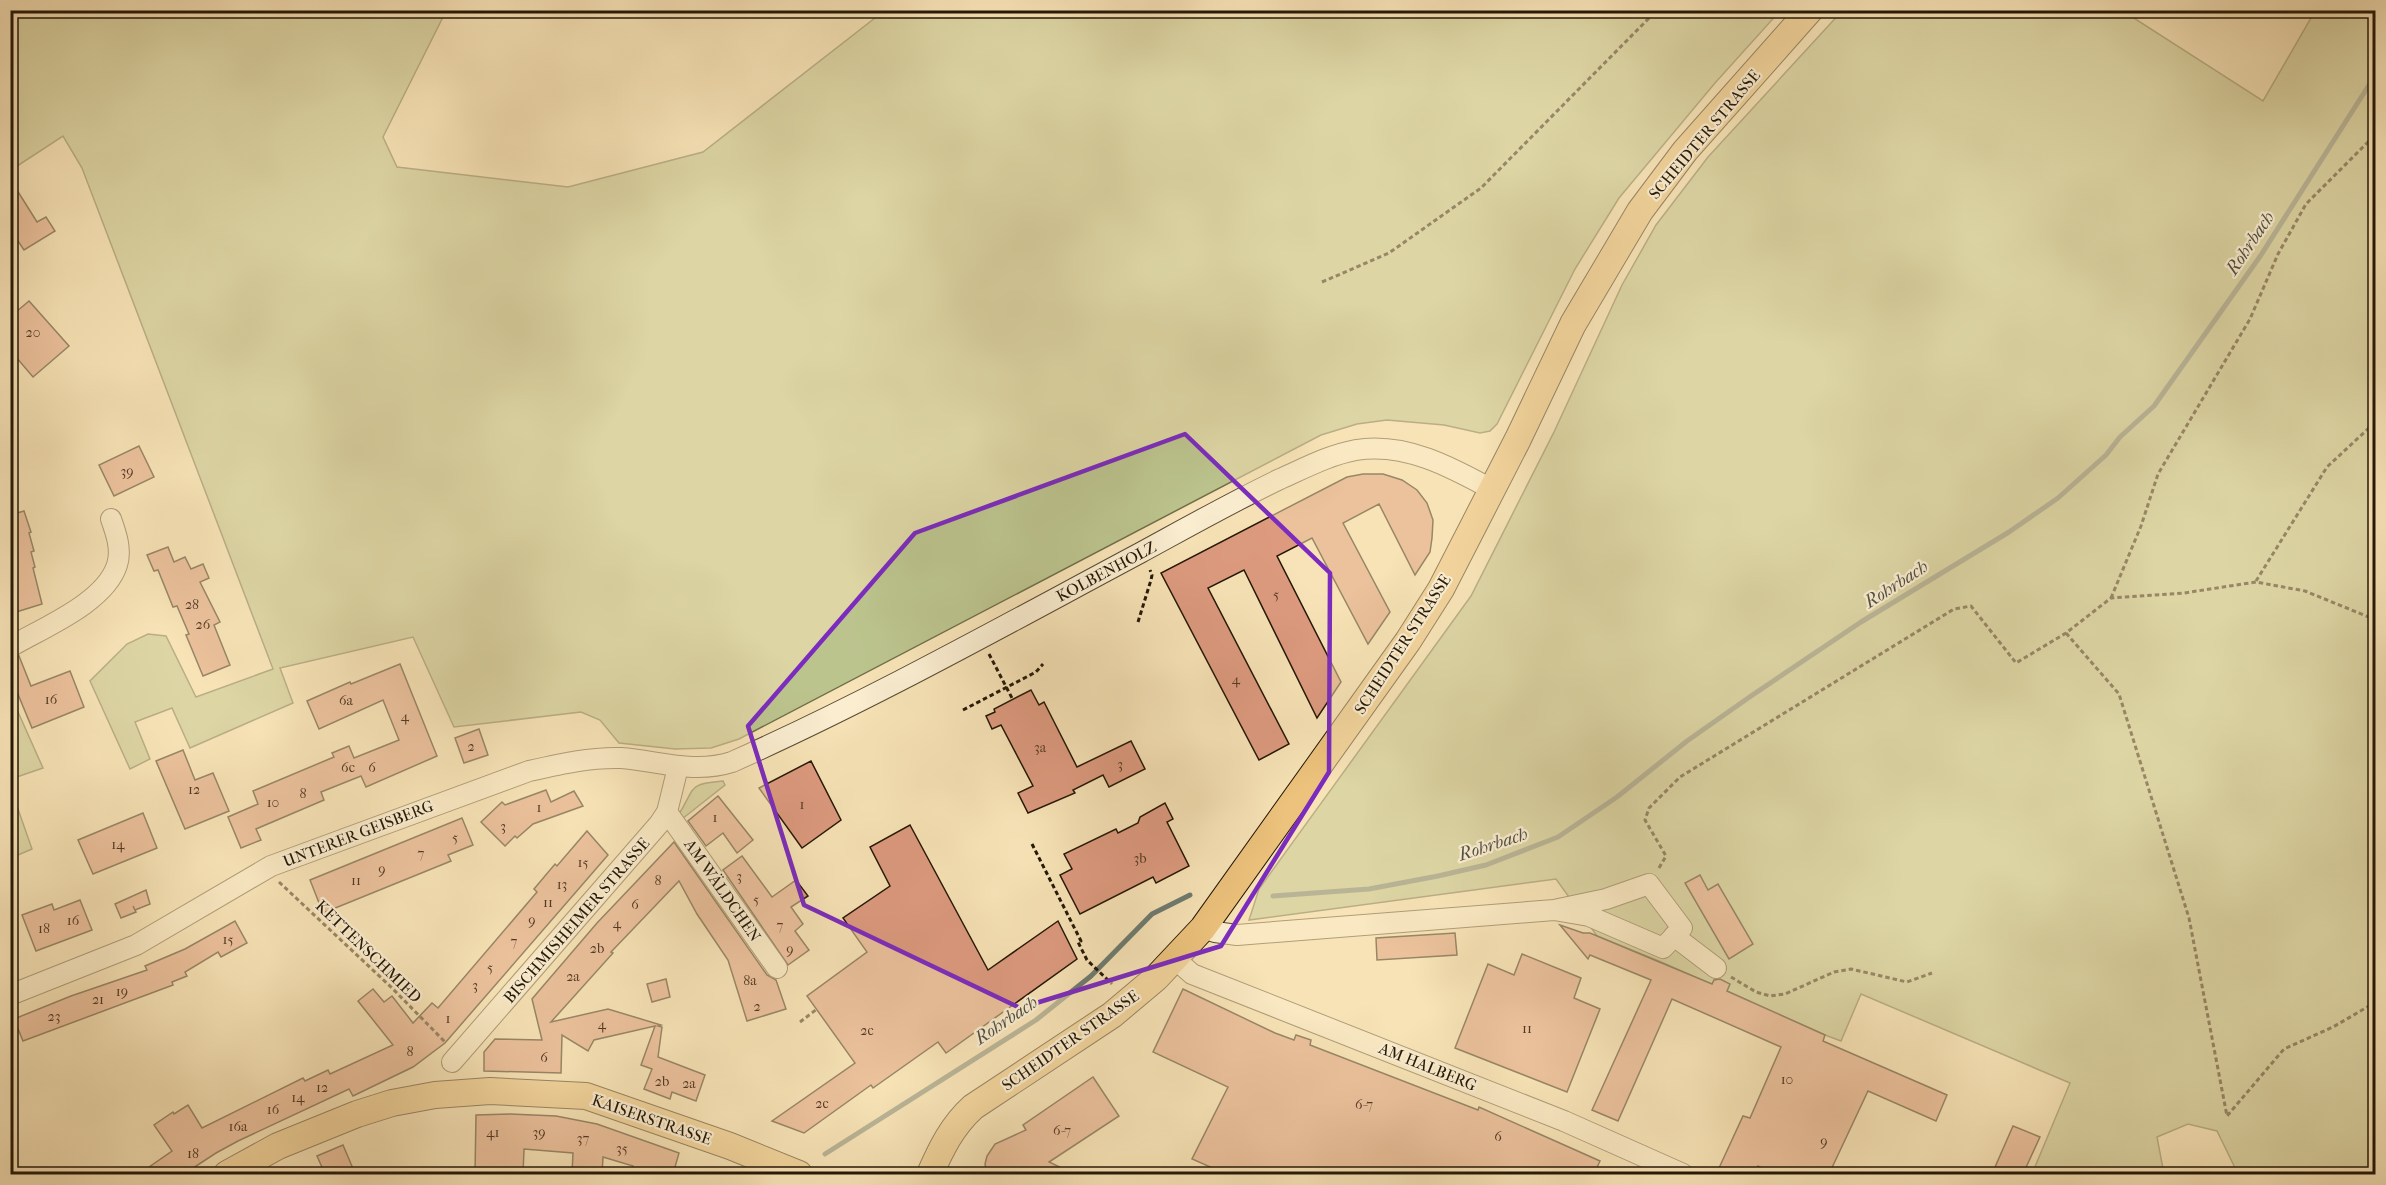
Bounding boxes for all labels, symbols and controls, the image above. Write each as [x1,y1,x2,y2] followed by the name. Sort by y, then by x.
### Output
[1645,66,1764,203] street label: SCHEIDTER STRASSE
[2221,208,2279,280] water label: Rohrbach
[26,324,40,341] house number: 20
[120,463,134,480] house number: 39
[1053,537,1160,606] street label: KOLBENHOLZ
[1860,556,1932,613] water label: Rohrbach
[1350,571,1455,718] street label: SCHEIDTER STRASSE
[1273,586,1279,603] house number: 5
[185,596,199,613] house number: 28
[196,616,211,633] house number: 26
[1232,671,1241,688] house number: 4
[45,691,58,708] house number: 16
[339,692,354,709] house number: 6a
[401,708,410,725] house number: 4
[467,738,475,755] house number: 2
[1034,739,1047,756] house number: 3a
[1117,756,1123,773] house number: 3
[341,759,355,776] house number: 6c
[368,759,376,776] house number: 6
[188,781,200,798] house number: 12
[299,785,307,802] house number: 8
[267,794,279,811] house number: 10
[280,796,436,871] street label: UNTERER GEISBERG
[800,796,805,813] house number: 1
[537,799,542,816] house number: 1
[713,809,718,826] house number: 1
[500,818,506,835] house number: 3
[1455,823,1530,866] water label: Rohrbach
[452,829,458,846] house number: 5
[499,834,654,1007] street label: BISCHMISHEIMER STRASSE
[680,835,765,945] street label: AM WÄLDCHEN
[111,836,125,853] house number: 14
[418,845,425,862] house number: 7
[1133,850,1147,867] house number: 3b
[578,854,589,871] house number: 15
[378,861,386,878] house number: 9
[736,868,742,885] house number: 3
[351,872,361,889] house number: 11
[654,872,662,889] house number: 8
[557,876,567,893] house number: 13
[753,891,759,908] house number: 5
[543,894,553,911] house number: 11
[312,896,425,1007] street label: KETTENSCHMIED
[631,896,639,913] house number: 6
[67,912,80,929] house number: 16
[528,912,536,929] house number: 9
[613,915,622,932] house number: 4
[777,917,784,934] house number: 7
[38,920,50,937] house number: 18
[223,931,234,948] house number: 15
[511,933,518,950] house number: 7
[590,940,604,957] house number: 2b
[786,941,794,958] house number: 9
[487,959,493,976] house number: 5
[566,968,580,985] house number: 2a
[743,972,757,989] house number: 8a
[472,977,478,994] house number: 3
[116,983,128,1000] house number: 19
[998,986,1143,1095] street label: SCHEIDTER STRASSE
[92,991,104,1008] house number: 21
[970,992,1042,1050] water label: Rohrbach
[753,998,761,1015] house number: 2
[48,1008,60,1025] house number: 23
[446,1010,451,1027] house number: 1
[598,1016,607,1033] house number: 4
[1522,1020,1532,1037] house number: 11
[860,1022,874,1039] house number: 2c
[1375,1038,1479,1095] street label: AM HALBERG
[406,1043,414,1060] house number: 8
[540,1049,548,1066] house number: 6
[1781,1071,1793,1088] house number: 10
[655,1073,669,1090] house number: 2b
[682,1075,696,1092] house number: 2a
[316,1079,328,1096] house number: 12
[291,1089,305,1106] house number: 14
[590,1090,714,1149] street label: KAISERSTRASSE
[815,1095,829,1112] house number: 2c
[1355,1096,1373,1113] house number: 6-7
[267,1101,280,1118] house number: 16
[229,1118,248,1135] house number: 16a
[1053,1122,1071,1139] house number: 6-7
[486,1124,500,1141] house number: 41
[532,1124,546,1141] house number: 39
[1494,1128,1502,1145] house number: 6
[577,1130,589,1147] house number: 37
[1820,1133,1828,1150] house number: 9
[616,1140,628,1157] house number: 35
[187,1145,199,1162] house number: 18

